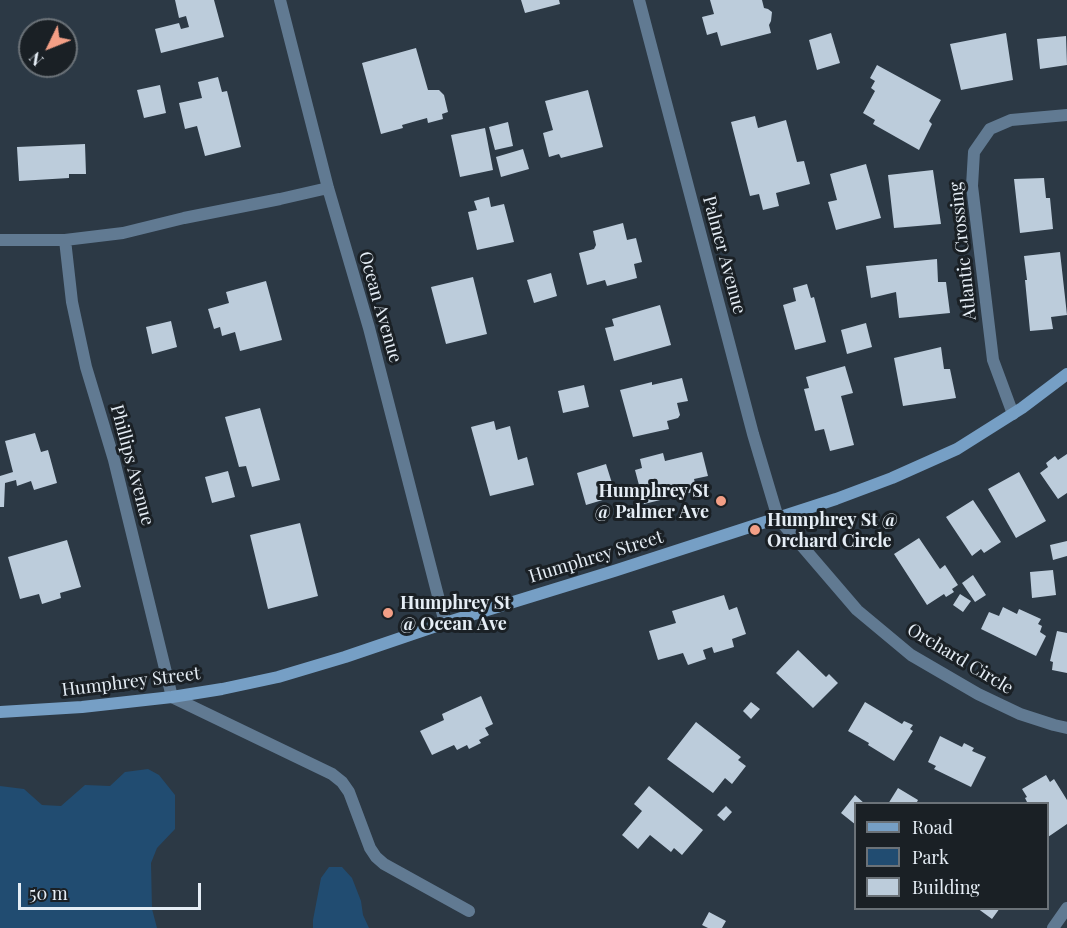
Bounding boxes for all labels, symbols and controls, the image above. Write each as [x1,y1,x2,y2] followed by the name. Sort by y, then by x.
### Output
[18,18,78,78] north arrow
[24,48,48,71] text: N
[945,181,981,321] street label: Atlantic Crossing
[698,194,750,316] street label: Palmer Avenue
[354,249,406,365] street label: Ocean Avenue
[105,402,159,528] street label: Phillips Avenue
[595,480,709,522] place label: Humphrey St @ Palmer Ave
[714,494,728,508] marker: Humphrey St @ Palmer Ave
[767,509,898,552] place label: Humphrey St @ Orchard Circle
[748,523,762,537] marker: Humphrey St @ Orchard Circle
[526,526,666,588] street label: Humphrey Street
[400,592,511,634] place label: Humphrey St @ Ocean Ave
[381,606,395,620] marker: Humphrey St @ Ocean Ave
[903,619,1017,699] street label: Orchard Circle
[61,663,201,701] street label: Humphrey Street
[854,802,1049,910] legend
[912,815,953,839] text: Road
[912,845,949,869] text: Park
[21,871,204,909] scale bar
[912,875,980,899] text: Building
[29,881,68,905] text: 50 m

